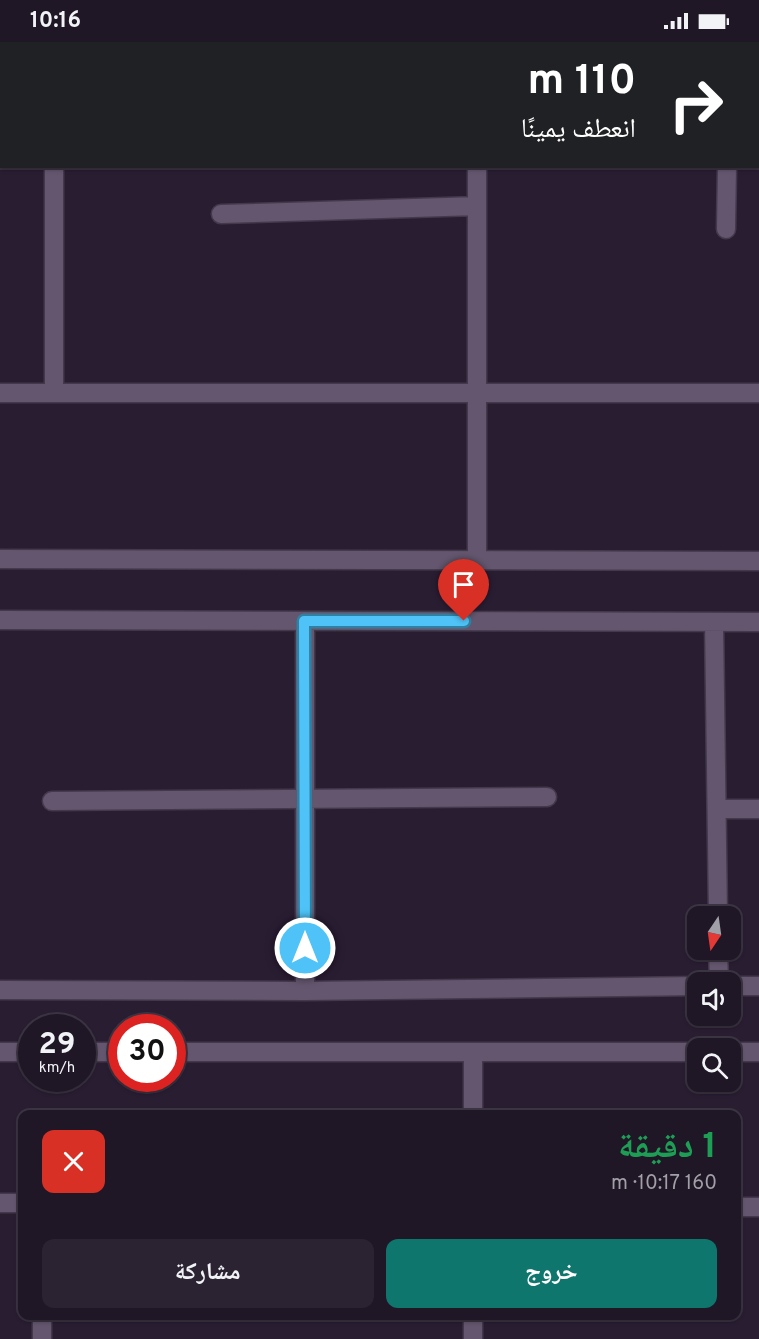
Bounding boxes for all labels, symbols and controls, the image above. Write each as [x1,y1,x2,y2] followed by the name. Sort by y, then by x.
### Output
[30,8,81,35] text: 10:16
[527,56,636,109] text: 110 m
[657,66,735,144] icon: right
[521,113,636,147] text: انعطف يمينًا
[438,559,489,621] pin
[447,568,480,601] icon: arrive
[687,906,741,960] north arrow
[687,906,741,1092] map controls
[273,916,337,980] position arrow
[687,972,741,1026] button: sound
[108,1014,186,1092] speed limit sign: 30
[39,1027,75,1064] text: 29
[687,1038,741,1092] button: search
[39,1059,75,1078] text: km/h
[618,1125,717,1171] text: 1 دقيقة
[42,1130,105,1193] button: close
[611,1171,717,1197] text: 160 m · 10:17
[42,1239,374,1308] button: مشاركة
[386,1239,717,1308] button: خروج

